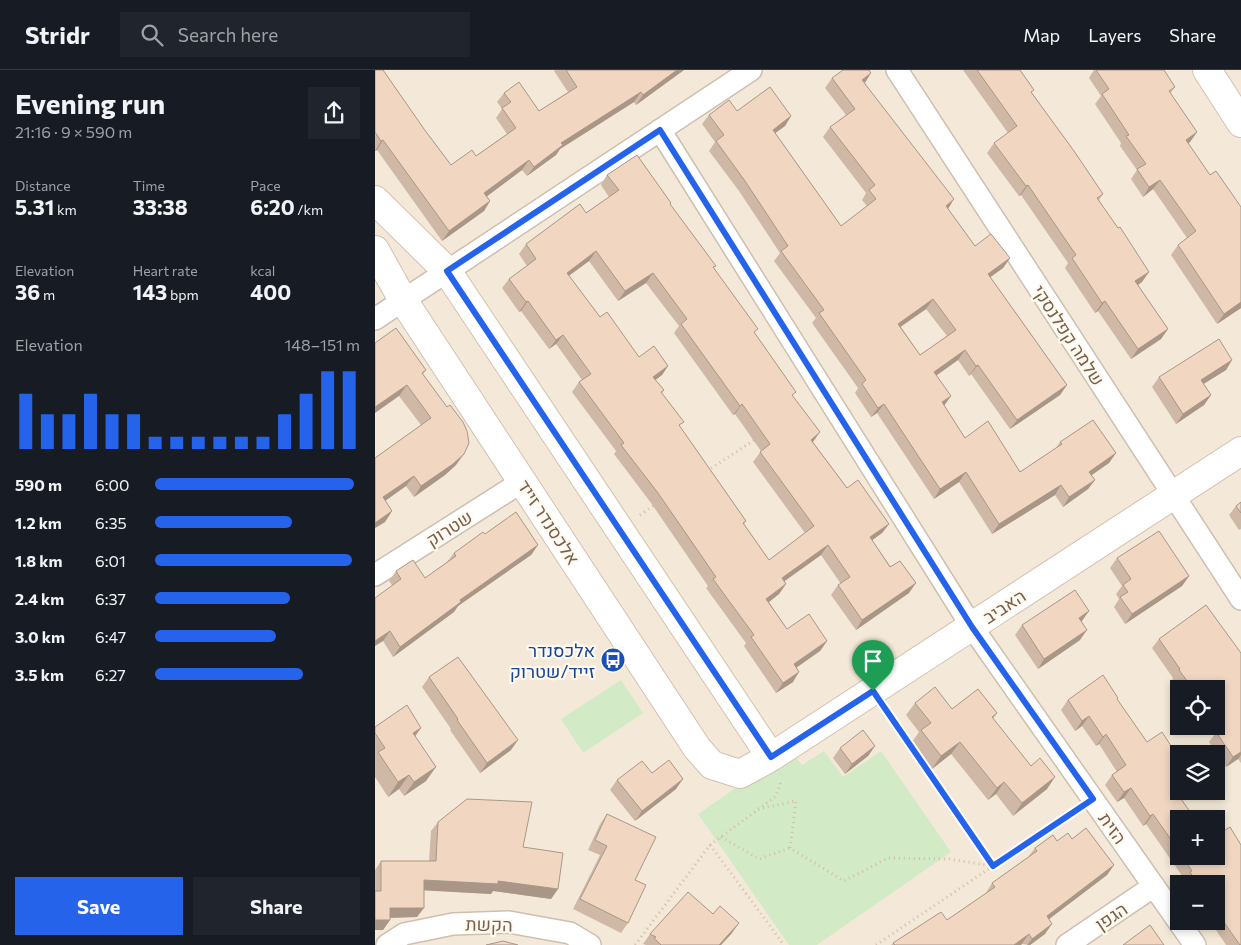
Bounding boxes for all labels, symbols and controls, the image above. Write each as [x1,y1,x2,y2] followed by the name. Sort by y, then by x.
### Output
[120,12,470,57] search box
[25,20,90,49] text: Stridr
[138,21,166,49] icon: search
[178,23,278,46] text: Search here
[1023,24,1060,46] text: Map
[1088,24,1141,46] text: Layers
[1169,24,1216,46] text: Share
[15,86,165,120] text: Evening run
[308,87,360,139] button: share
[15,122,132,141] text: 21:16 · 9 × 590 m
[15,177,71,194] text: Distance
[133,177,165,194] text: Time
[250,177,281,194] text: Pace
[15,194,54,219] text: 5.31
[133,194,188,219] text: 33:38
[250,194,295,219] text: 6:20
[54,201,77,218] text: km
[295,201,323,218] text: /km
[15,262,74,279] text: Elevation
[133,262,198,279] text: Heart rate
[250,262,275,279] text: kcal
[15,279,40,304] text: 36
[133,279,167,304] text: 143
[250,279,291,304] text: 400
[1028,281,1110,389] street label: שלמה קפלנסקי
[40,286,55,303] text: m
[167,286,199,303] text: bpm
[15,335,83,354] text: Elevation
[285,335,360,354] text: 148–151 m
[15,475,62,494] text: 590 m
[95,475,129,494] text: 6:00
[513,475,585,569] street label: אלכסנדר זייד
[422,505,476,551] street label: שטרוק
[15,513,62,532] text: 1.2 km
[95,513,127,532] text: 6:35
[15,551,62,570] text: 1.8 km
[95,551,126,570] text: 6:01
[978,584,1030,628] street label: האביב
[15,589,64,608] text: 2.4 km
[95,589,126,608] text: 6:37
[15,627,65,646] text: 3.0 km
[95,627,126,646] text: 6:47
[510,639,595,682] place label: אלכסנדר זייד/שטרוק
[852,640,894,691] pin
[600,647,626,673] bus stop icon: אלכסנדר זייד/שטרוק
[859,647,887,675] icon: arrive
[15,665,64,684] text: 3.5 km
[95,665,126,684] text: 6:27
[1170,680,1225,930] map controls
[1170,680,1225,735] button: locate
[1170,745,1225,800] button: layers
[1094,808,1132,848] street label: הזית
[1170,810,1225,865] button: +
[1170,875,1225,930] button: −
[15,877,183,935] button: Save
[193,877,360,935] button: Share
[1091,897,1131,935] street label: הגפן
[465,913,513,935] street label: הקשת

